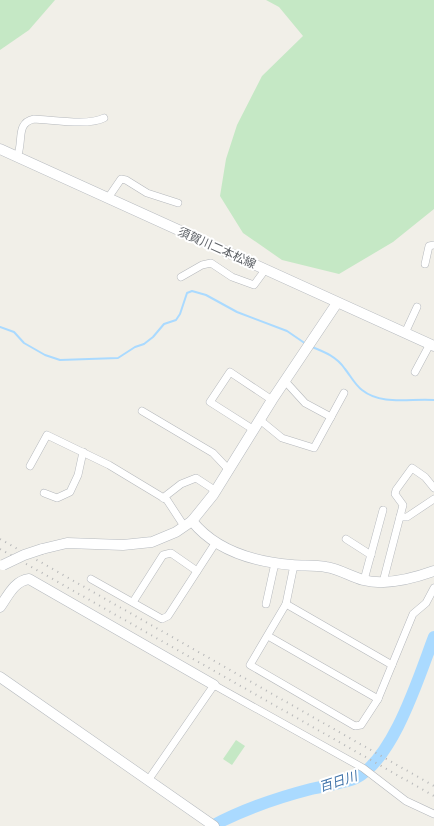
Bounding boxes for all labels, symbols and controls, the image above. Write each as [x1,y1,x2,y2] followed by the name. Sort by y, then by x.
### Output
[175,223,259,272] street label: 須賀川二本松線
[317,766,361,796] water label: 百日川

